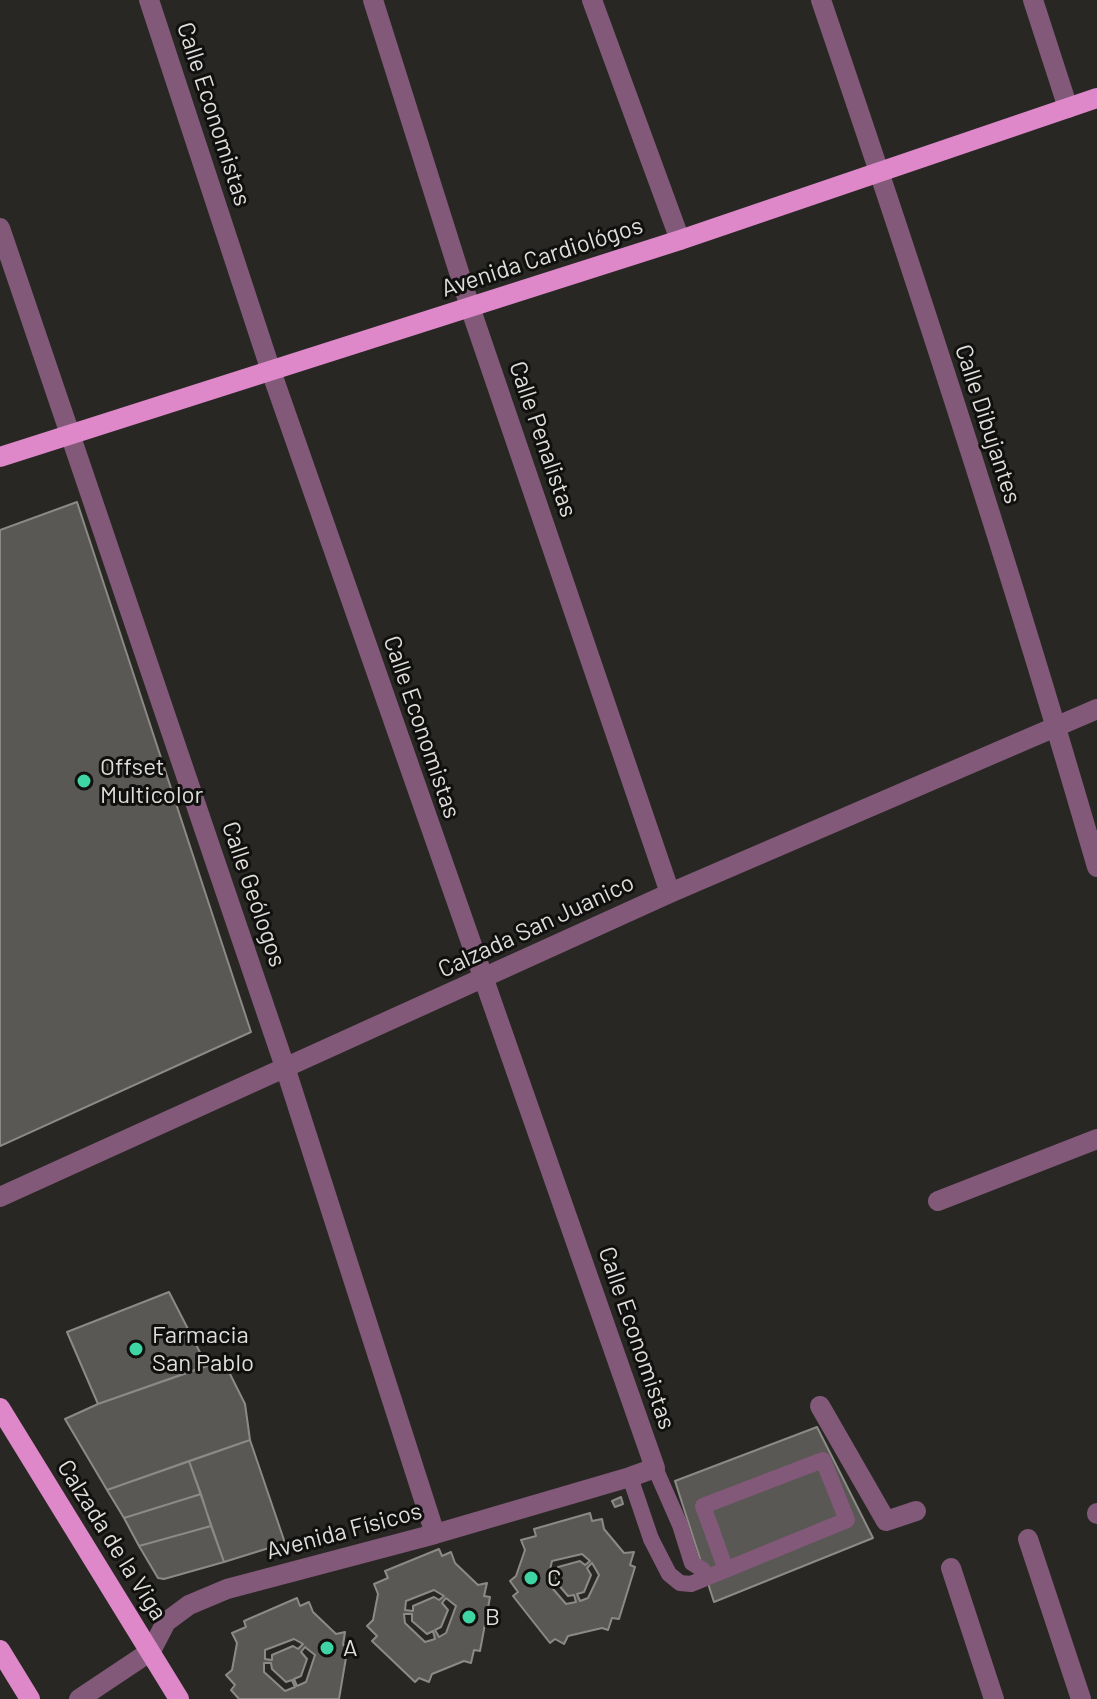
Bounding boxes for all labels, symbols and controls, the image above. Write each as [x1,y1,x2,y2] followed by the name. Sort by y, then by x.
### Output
[171,19,257,209] street label: Calle Economistas
[438,211,646,303] street label: Avenida Cardiológos
[949,341,1027,507] street label: Calle Dibujantes
[503,357,583,521] street label: Calle Penalistas
[377,632,467,822] street label: Calle Economistas
[100,753,203,809] place label: Offset Multicolor
[75,772,93,790] marker: Offset Multicolor
[216,818,292,970] street label: Calle Geólogos
[433,868,639,984] street label: Calzada San Juanico
[592,1243,682,1433] street label: Calle Economistas
[152,1321,254,1377] place label: Farmacia San Pablo
[127,1340,145,1358] marker: Farmacia San Pablo
[51,1454,173,1626] street label: Calzada de la Viga
[263,1496,425,1566] street label: Avenida Físicos
[547,1564,562,1592] place label: C
[522,1569,540,1587] marker: C
[485,1603,500,1631] place label: B
[460,1608,478,1626] marker: B
[343,1634,358,1662] place label: A
[318,1639,336,1657] marker: A

